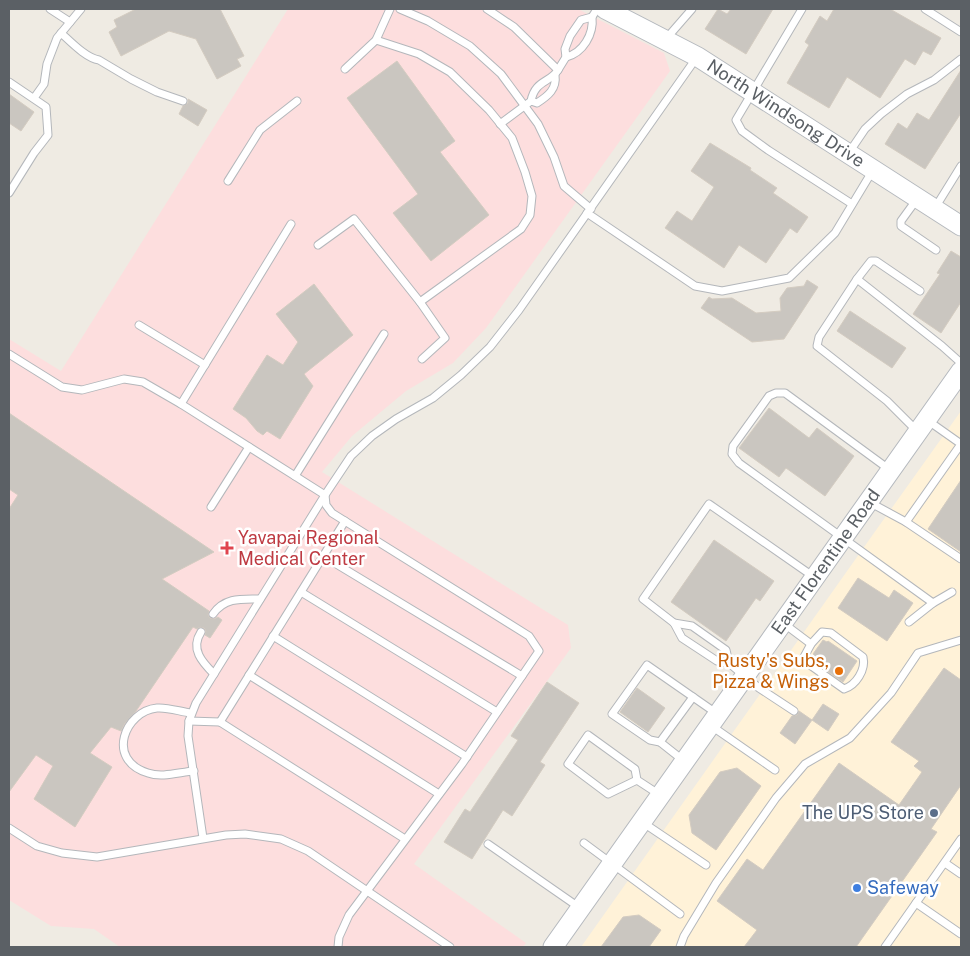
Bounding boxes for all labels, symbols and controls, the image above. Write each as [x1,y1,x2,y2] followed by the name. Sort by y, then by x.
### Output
[703,55,869,171] street label: North Windsong Drive
[767,485,884,638] street label: East Florentine Road
[238,527,379,569] place label: Yavapai Regional Medical Center
[220,541,234,555] marker: Yavapai Regional Medical Center
[712,650,829,692] place label: Rusty's Subs, Pizza & Wings
[833,665,845,677] marker: Rusty's Subs, Pizza & Wings
[802,802,924,823] place label: The UPS Store
[928,807,940,819] marker: The UPS Store
[867,877,939,898] place label: Safeway
[851,882,863,894] marker: Safeway

